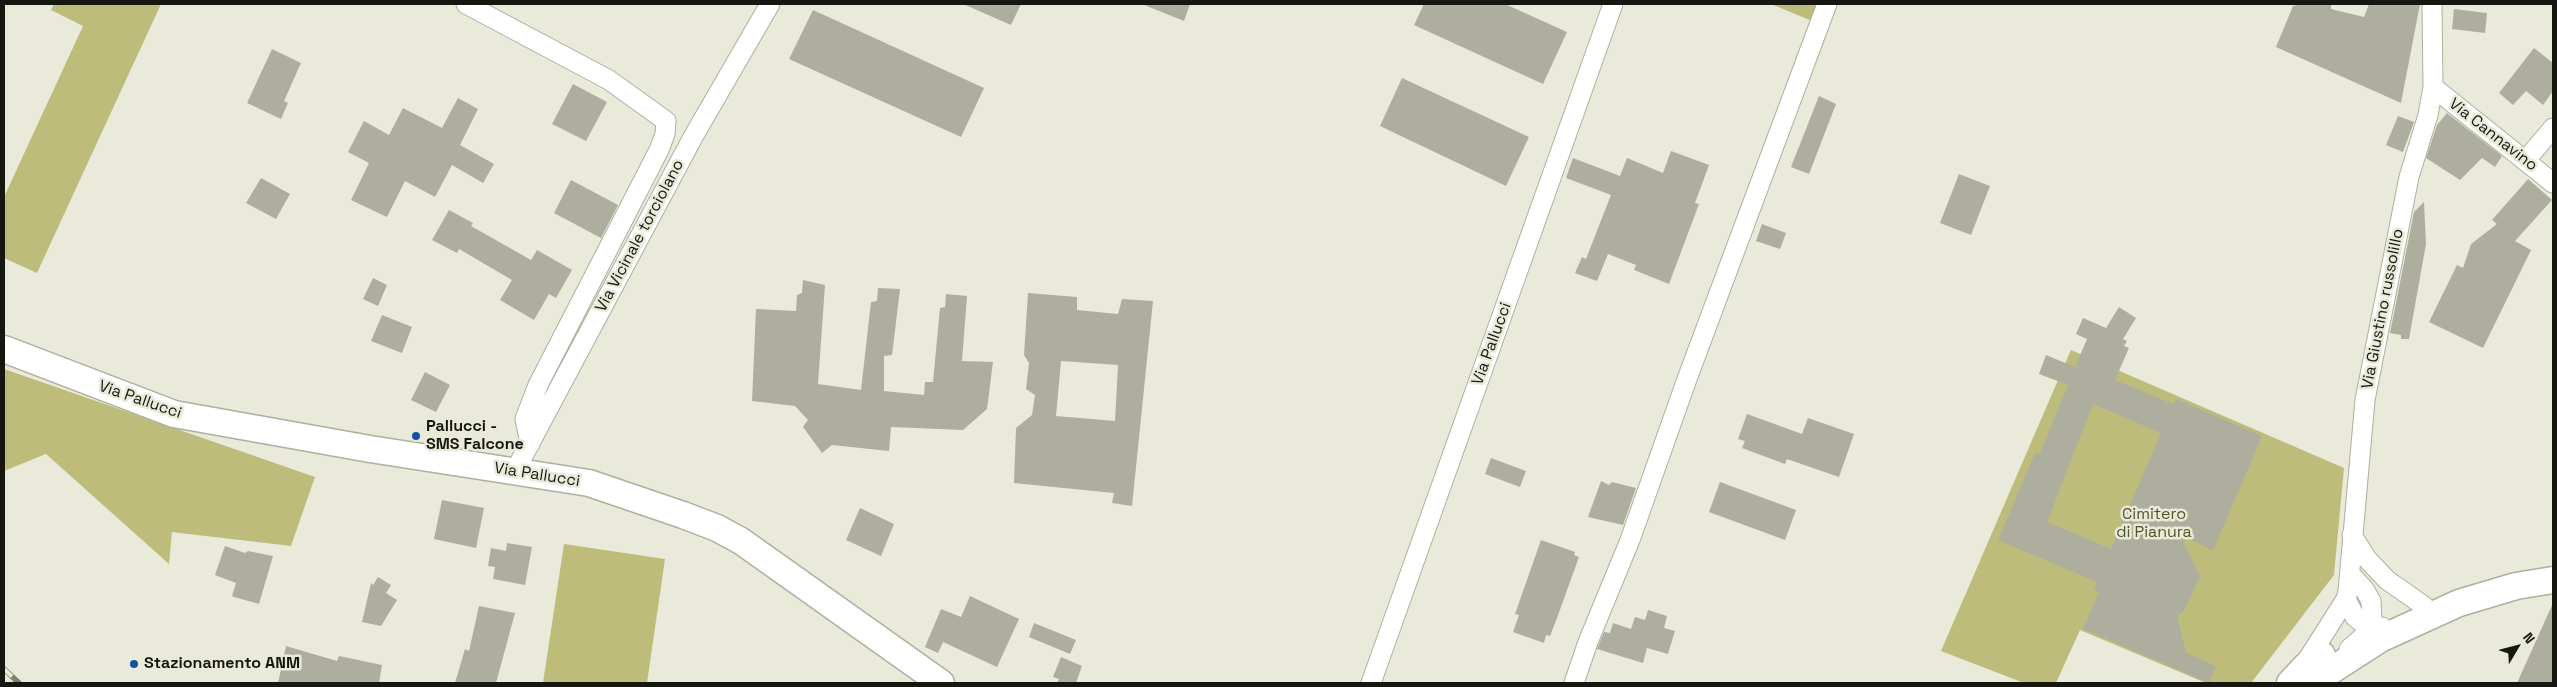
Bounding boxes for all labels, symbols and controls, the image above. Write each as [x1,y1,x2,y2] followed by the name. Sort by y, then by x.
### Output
[2445,94,2541,176] street label: Via Cannavino
[592,157,688,315] street label: Via Vicinale torciolano
[2358,227,2408,391] street label: Via Giustino russolillo
[1468,300,1516,388] street label: Via Pallucci
[96,377,184,423] street label: Via Pallucci
[426,417,524,455] place label: Pallucci - SMS Falcone
[410,430,422,442] marker: Pallucci - SMS Falcone
[493,459,581,491] street label: Via Pallucci
[2116,505,2192,543] park label: Cimitero di Pianura
[2492,622,2542,672] north arrow
[2519,629,2539,647] text: N
[144,654,300,674] place label: Stazionamento ANM
[128,658,140,670] marker: Stazionamento ANM

